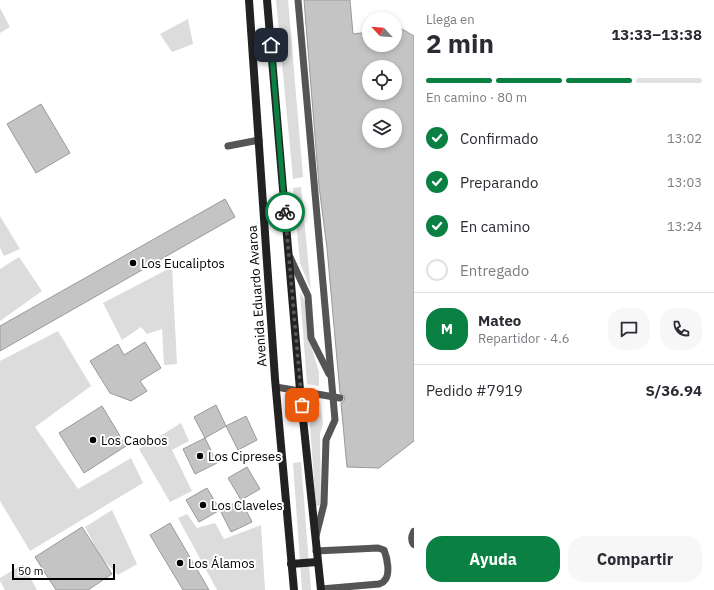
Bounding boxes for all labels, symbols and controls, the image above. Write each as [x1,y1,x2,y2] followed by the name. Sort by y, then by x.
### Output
[426,11,475,28] text: Llega en
[362,12,402,52] north arrow
[362,12,402,148] map controls
[611,25,702,44] text: 13:33–13:38
[426,26,494,60] text: 2 min
[254,28,288,62] pin
[260,34,282,56] icon: home
[362,60,402,100] button: locate
[426,89,527,106] text: En camino · 80 m
[362,108,402,148] button: layers
[426,127,448,149] icon: check
[460,129,538,148] text: Confirmado
[667,130,702,147] text: 13:02
[426,171,448,193] icon: check
[460,173,538,192] text: Preparando
[667,174,702,191] text: 13:03
[265,192,305,232] courier
[274,201,296,223] icon: bike
[426,215,448,237] icon: check
[460,217,530,236] text: En camino
[667,218,702,235] text: 13:24
[244,225,270,367] street label: Avenida Eduardo Avaroa
[141,255,225,272] place label: Los Eucaliptos
[128,258,138,268] marker: Los Eucaliptos
[460,261,529,280] text: Entregado
[608,308,650,350] button: chat
[660,308,702,350] button: phone
[478,311,521,330] text: Mateo
[441,319,453,338] text: M
[478,330,569,347] text: Repartidor · 4.6
[426,381,523,400] text: Pedido #7919
[646,381,702,400] text: S/36.94
[285,388,319,422] pin
[291,394,313,416] icon: bag
[101,432,168,449] place label: Los Caobos
[88,435,98,445] marker: Los Caobos
[208,448,282,465] place label: Los Cipreses
[195,451,205,461] marker: Los Cipreses
[211,497,283,514] place label: Los Claveles
[198,500,208,510] marker: Los Claveles
[426,536,560,582] button: Ayuda
[568,536,702,582] button: Compartir
[188,555,255,572] place label: Los Álamos
[175,558,185,568] marker: Los Álamos
[12,562,115,581] scale bar
[18,564,43,578] text: 50 m

